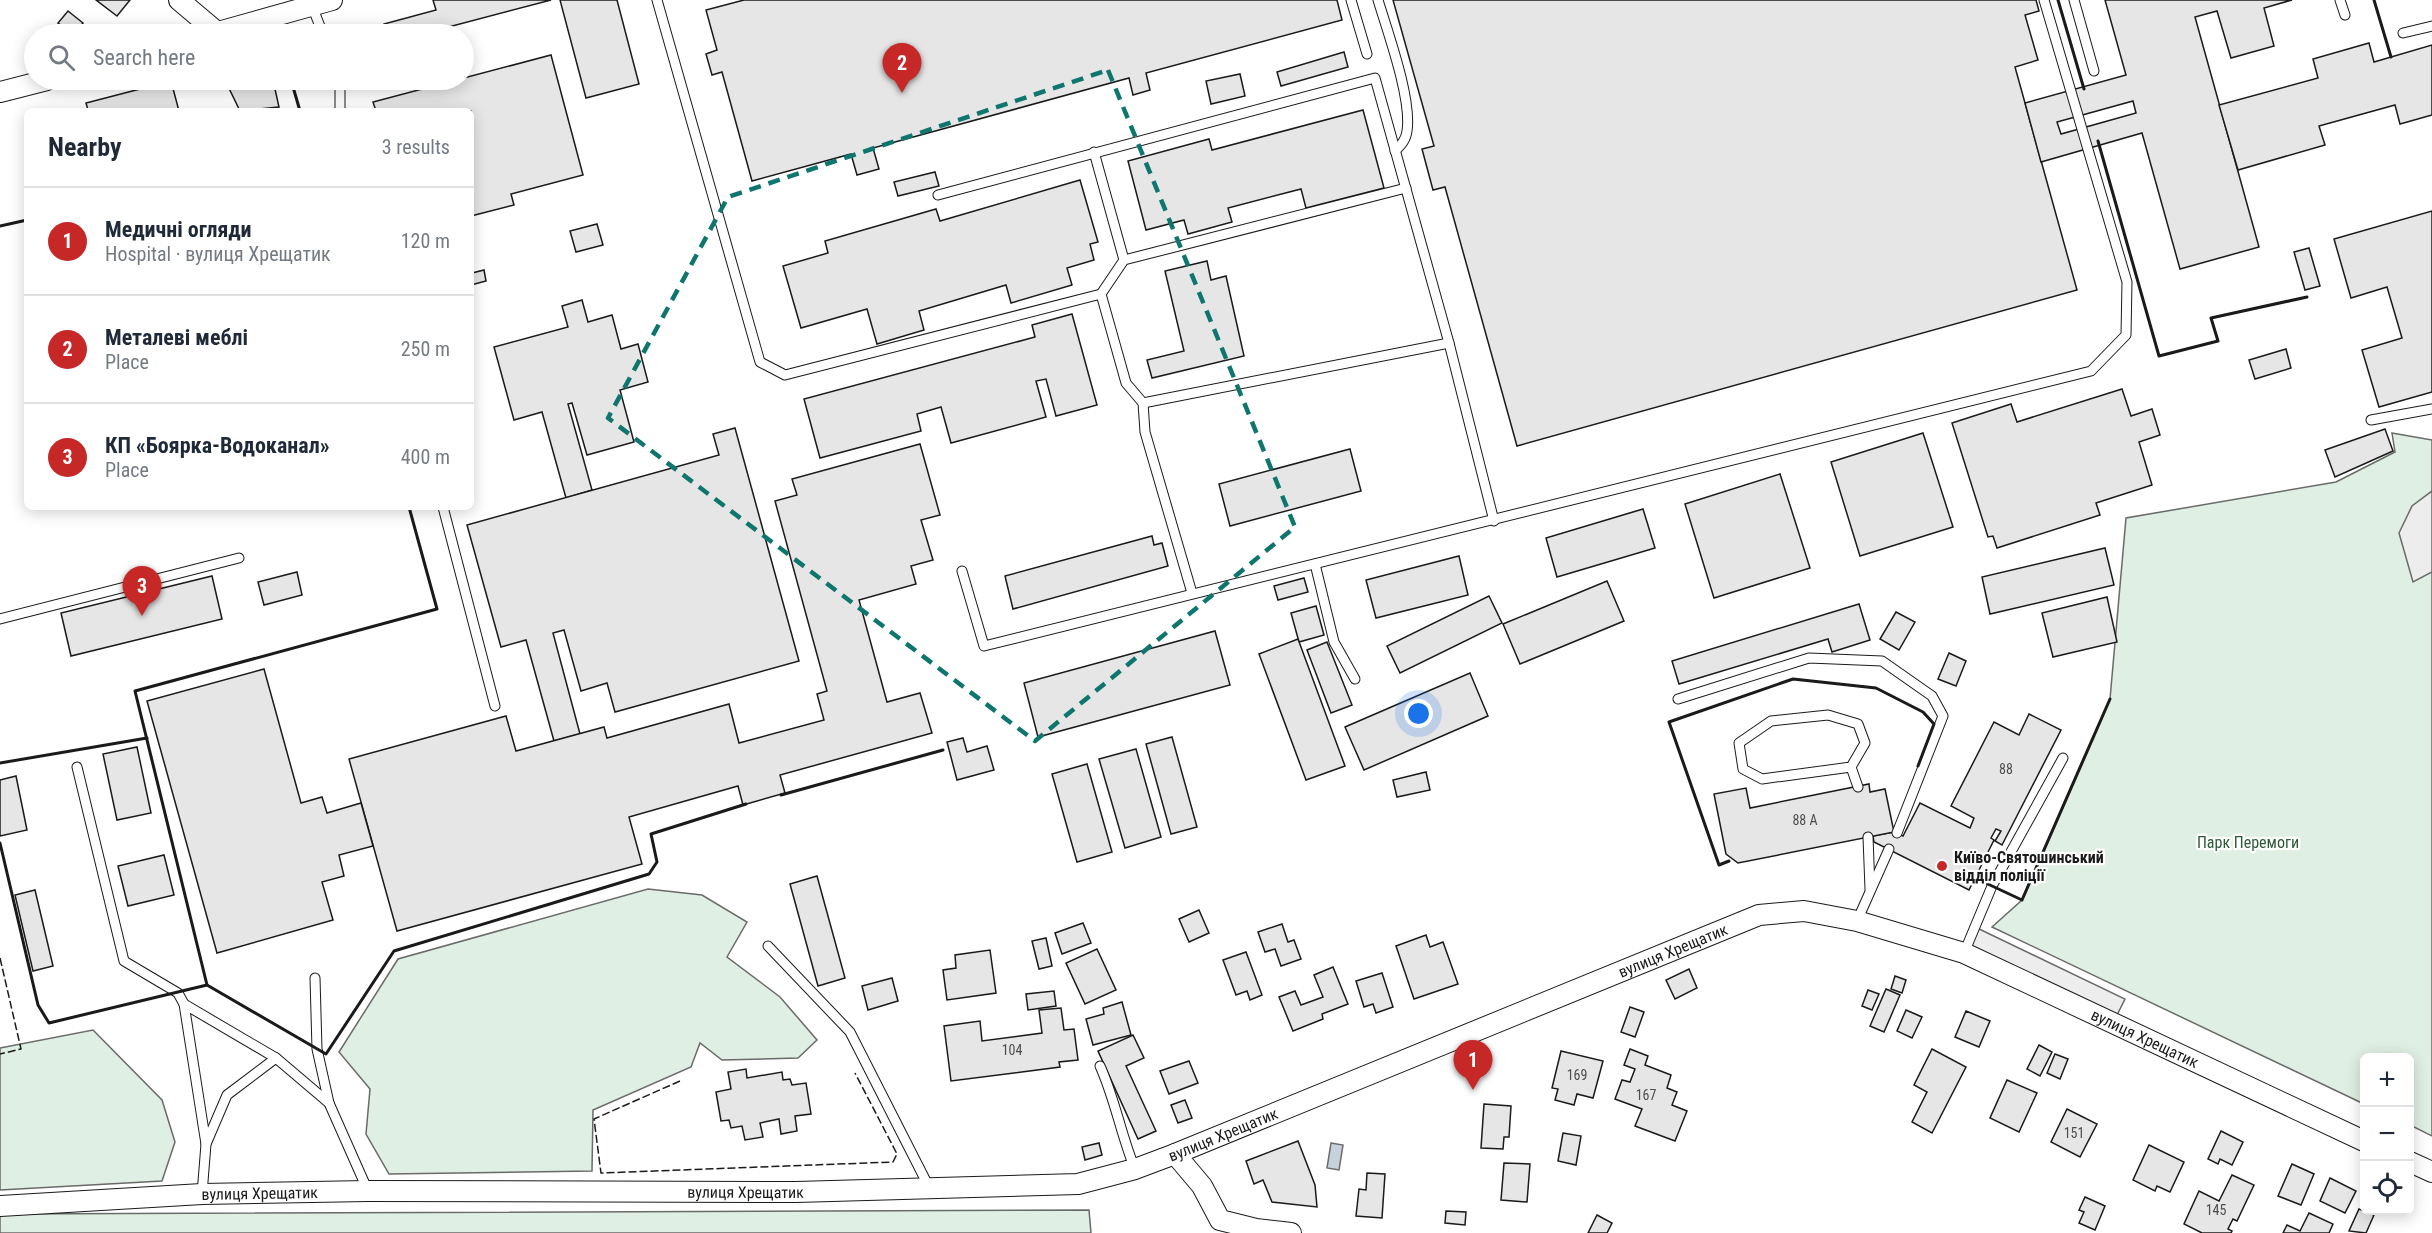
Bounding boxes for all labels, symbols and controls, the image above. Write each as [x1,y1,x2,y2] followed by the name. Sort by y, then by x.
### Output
[24,24,474,90] search box
[45,41,78,74] icon: search
[882,44,922,93] pin: 2
[93,45,195,70] text: Search here
[48,132,122,162] text: Nearby
[382,135,450,159] text: 3 results
[105,217,252,242] text: Медичні огляди
[62,229,73,253] text: 1
[401,229,450,253] text: 120 m
[105,242,331,266] text: Hospital · вулиця Хрещатик
[105,325,248,350] text: Металеві меблі
[62,337,73,361] text: 2
[401,337,450,361] text: 250 m
[105,350,149,374] text: Place
[105,433,330,458] text: КП «Боярка-Водоканал»
[62,445,73,469] text: 3
[401,445,450,469] text: 400 m
[105,458,149,482] text: Place
[122,566,162,616] pin: 3
[1404,699,1433,728] your location
[1999,761,2013,777] house number: 88
[1792,812,1818,828] house number: 88 А
[2197,833,2299,852] park label: Парк Перемоги
[1954,848,2104,885] place label: Київо-Святошинський відділ поліції
[1935,859,1949,873] marker: Київо-Святошинський відділ поліції
[1615,920,1731,982] street label: вулиця Хрещатик
[2088,1005,2202,1072] street label: вулиця Хрещатик
[1454,1040,1492,1090] pin: 1
[1002,1042,1022,1058] house number: 104
[2360,1053,2414,1215] map controls
[2360,1053,2414,1107] button: +
[1567,1067,1587,1083] house number: 169
[1636,1087,1656,1103] house number: 167
[1166,1104,1281,1166] street label: вулиця Хрещатик
[2360,1107,2414,1161] button: −
[2064,1125,2084,1141] house number: 151
[2360,1161,2414,1215] button: locate
[201,1183,318,1204] street label: вулиця Хрещатик
[687,1183,804,1202] street label: вулиця Хрещатик
[2206,1202,2226,1218] house number: 145

